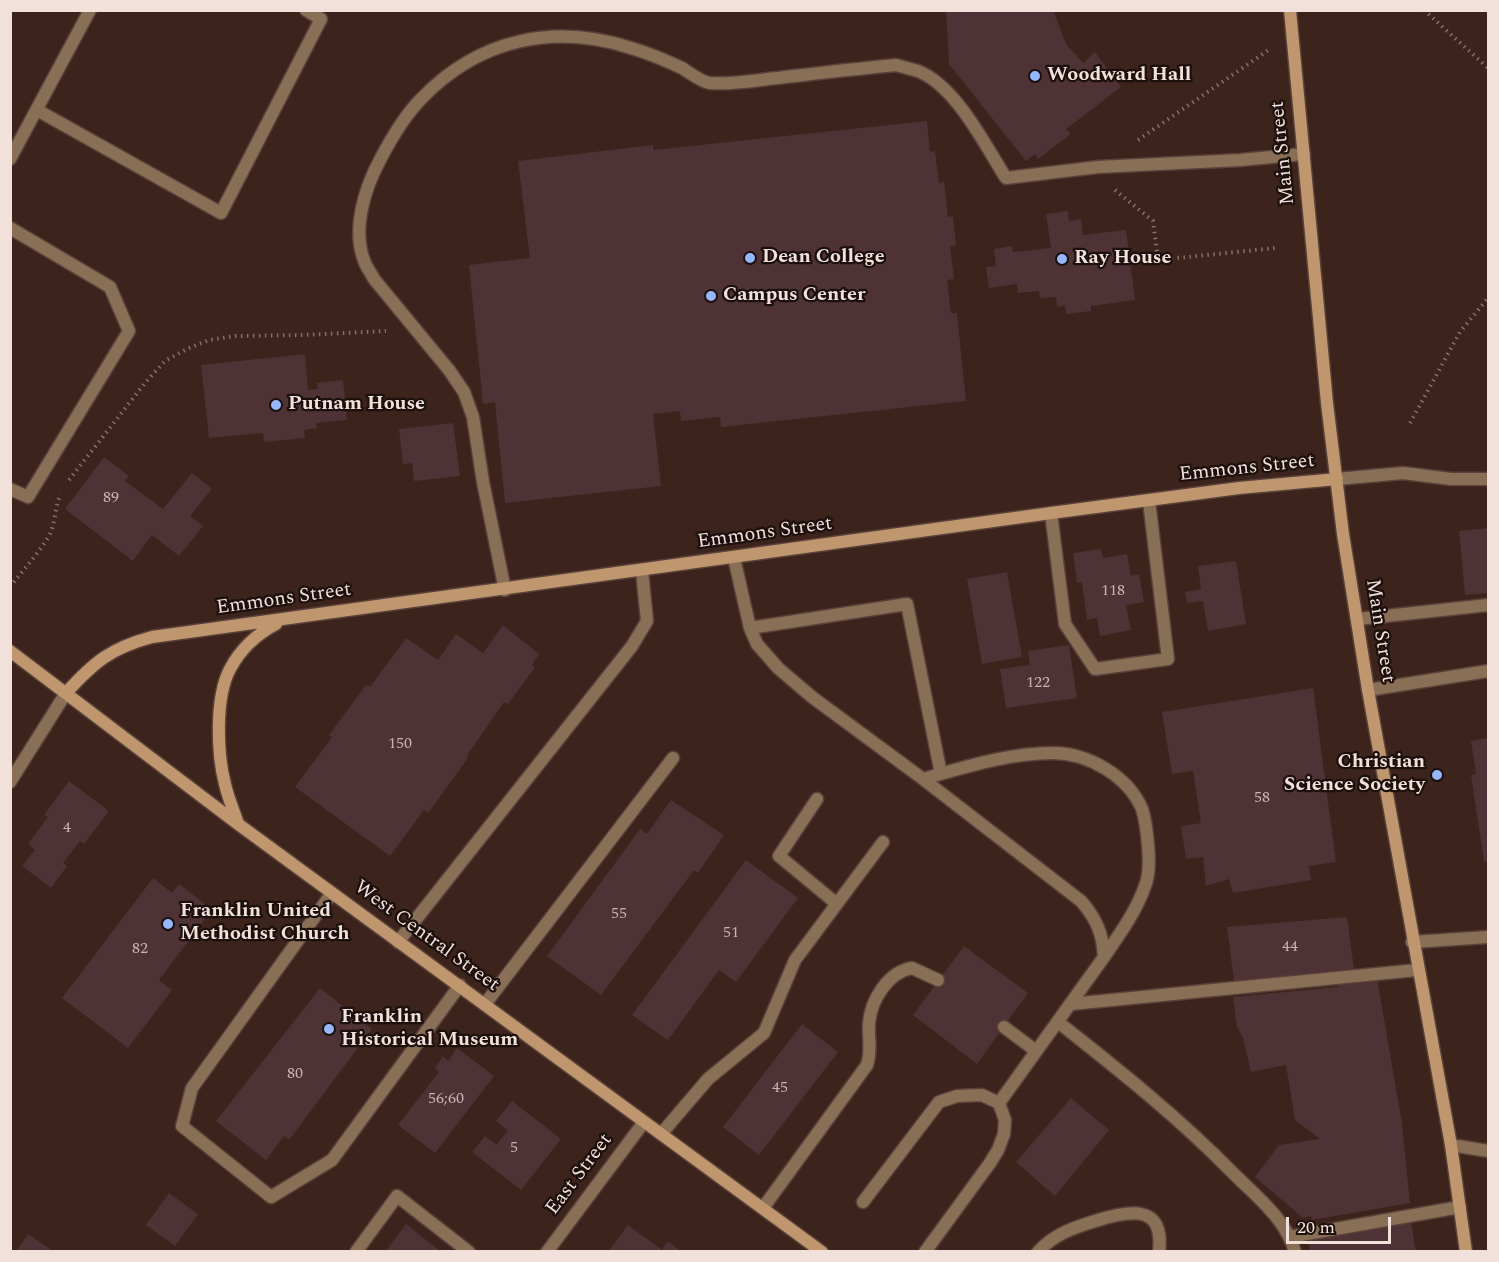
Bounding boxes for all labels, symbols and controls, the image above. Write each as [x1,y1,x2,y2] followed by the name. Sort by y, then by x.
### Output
[1047,64,1191,88] place label: Woodward Hall
[1028,69,1042,83] marker: Woodward Hall
[1267,100,1301,206] street label: Main Street
[762,246,885,270] place label: Dean College
[1074,247,1172,271] place label: Ray House
[743,251,757,265] marker: Dean College
[1055,252,1069,266] marker: Ray House
[723,284,865,308] place label: Campus Center
[704,289,718,303] marker: Campus Center
[288,393,425,417] place label: Putnam House
[269,398,283,412] marker: Putnam House
[1178,450,1316,488] street label: Emmons Street
[103,489,119,509] house number: 89
[696,513,834,555] street label: Emmons Street
[1359,578,1399,684] street label: Main Street
[215,579,353,621] street label: Emmons Street
[1101,582,1125,602] house number: 118
[1026,674,1050,694] house number: 122
[388,735,412,755] house number: 150
[1284,751,1425,798] place label: Christian Science Society
[1430,768,1444,782] marker: Christian Science Society
[1254,789,1270,809] house number: 58
[63,819,71,839] house number: 4
[349,876,503,998] street label: West Central Street
[180,900,350,947] place label: Franklin United Methodist Church
[611,905,627,925] house number: 55
[161,917,175,931] marker: Franklin United Methodist Church
[723,924,739,944] house number: 51
[1282,938,1298,958] house number: 44
[132,940,148,960] house number: 82
[341,1006,518,1053] place label: Franklin Historical Museum
[322,1022,336,1036] marker: Franklin Historical Museum
[287,1065,303,1085] house number: 80
[772,1079,788,1099] house number: 45
[428,1090,464,1110] house number: 56;60
[542,1130,618,1220] street label: East Street
[510,1139,518,1159] house number: 5
[1289,1205,1394,1243] scale bar
[1297,1214,1335,1241] text: 20 m

